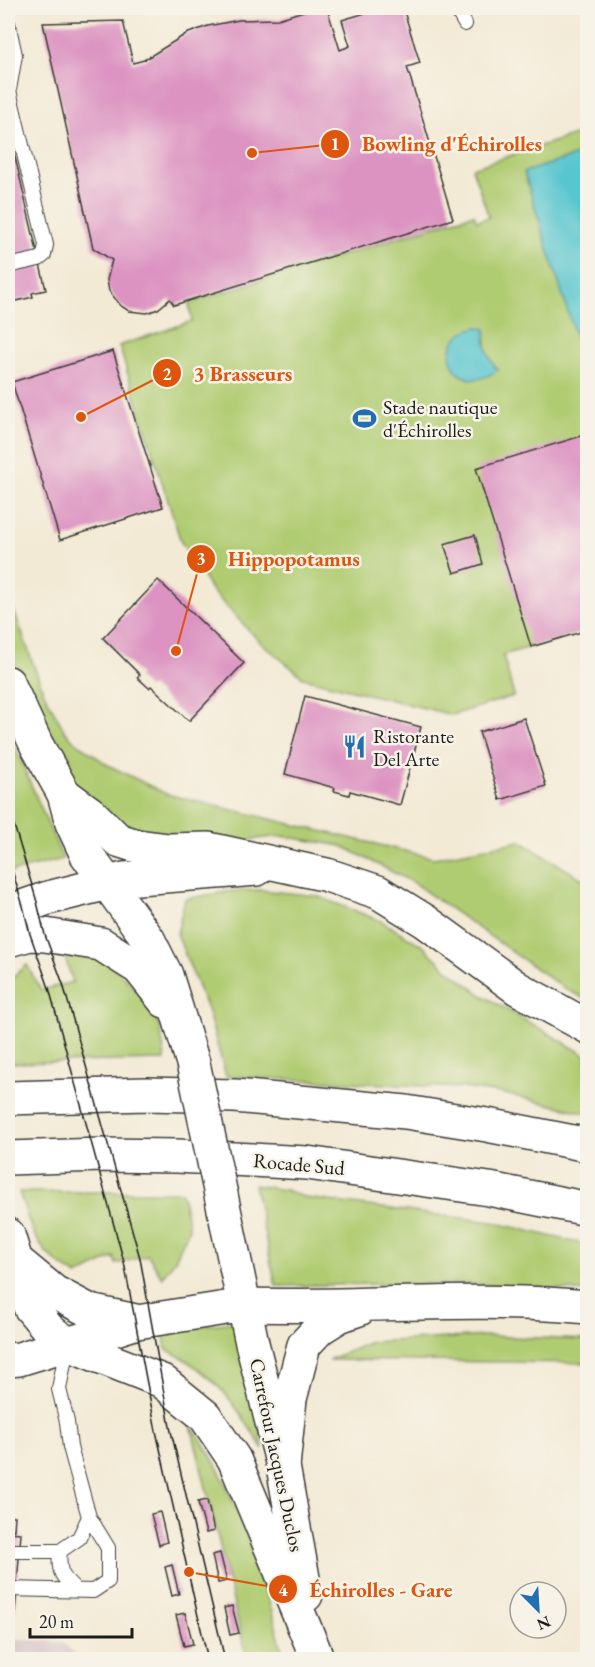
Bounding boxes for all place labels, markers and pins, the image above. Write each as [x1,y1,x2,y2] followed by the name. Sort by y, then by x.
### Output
[320,124,554,163] callout: Bowling d'Échirolles
[152,354,305,393] callout: 3 Brasseurs
[383,394,498,443] place label: Stade nautique d'Échirolles
[352,406,378,432] sports icon: Stade nautique d'Échirolles
[186,539,372,578] callout: Hippopotamus
[373,723,454,772] place label: Ristorante Del Arte
[342,734,368,760] restaurant icon: Ristorante Del Arte
[268,1570,465,1609] callout: Échirolles - Gare

